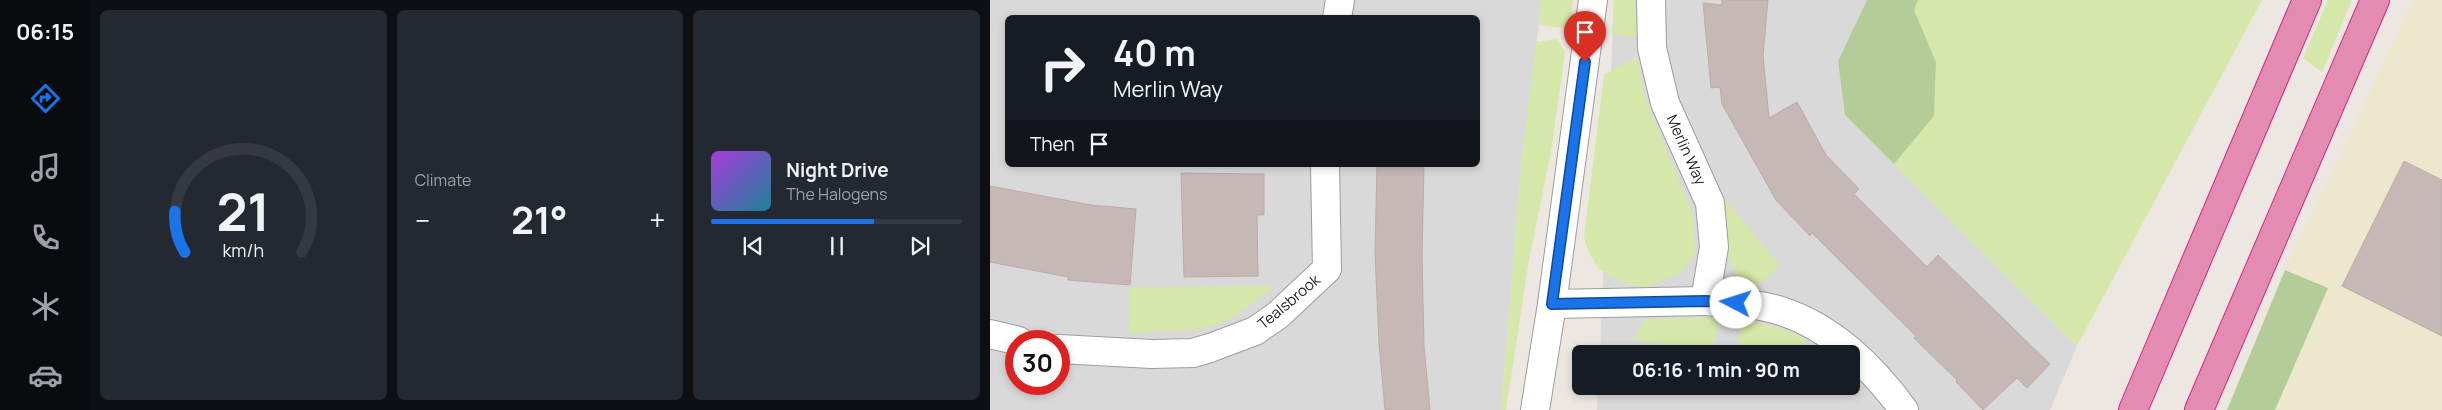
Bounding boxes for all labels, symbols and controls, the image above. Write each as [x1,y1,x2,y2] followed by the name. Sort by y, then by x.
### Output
[1564,11,1606,62] pin
[16,17,74,47] text: 06:15
[1571,18,1599,46] icon: arrive
[1113,29,1196,77] text: 40 m
[1030,35,1095,100] icon: right
[1113,74,1223,104] text: Merlin Way
[28,81,63,116] icon: directions
[1662,111,1711,188] street label: Merlin Way
[1085,130,1113,158] icon: arrive
[1030,131,1075,157] text: Then
[28,150,63,185] icon: music
[786,157,889,183] text: Night Drive
[415,169,471,191] text: Climate
[216,176,270,247] text: 21
[786,183,887,205] text: The Halogens
[511,193,568,245] text: 21°
[415,201,430,239] text: −
[649,201,665,239] text: +
[28,220,63,255] icon: phone
[739,232,767,260] icon: previous
[823,232,851,260] icon: pause
[906,232,934,260] icon: next
[223,238,264,262] text: km/h
[1253,269,1325,334] street label: Tealsbrook
[1709,276,1761,328] position arrow
[28,289,63,324] icon: climate
[1005,330,1070,395] speed limit sign: 30
[1632,357,1800,383] text: 06:16 · 1 min · 90 m
[28,358,63,393] icon: car

